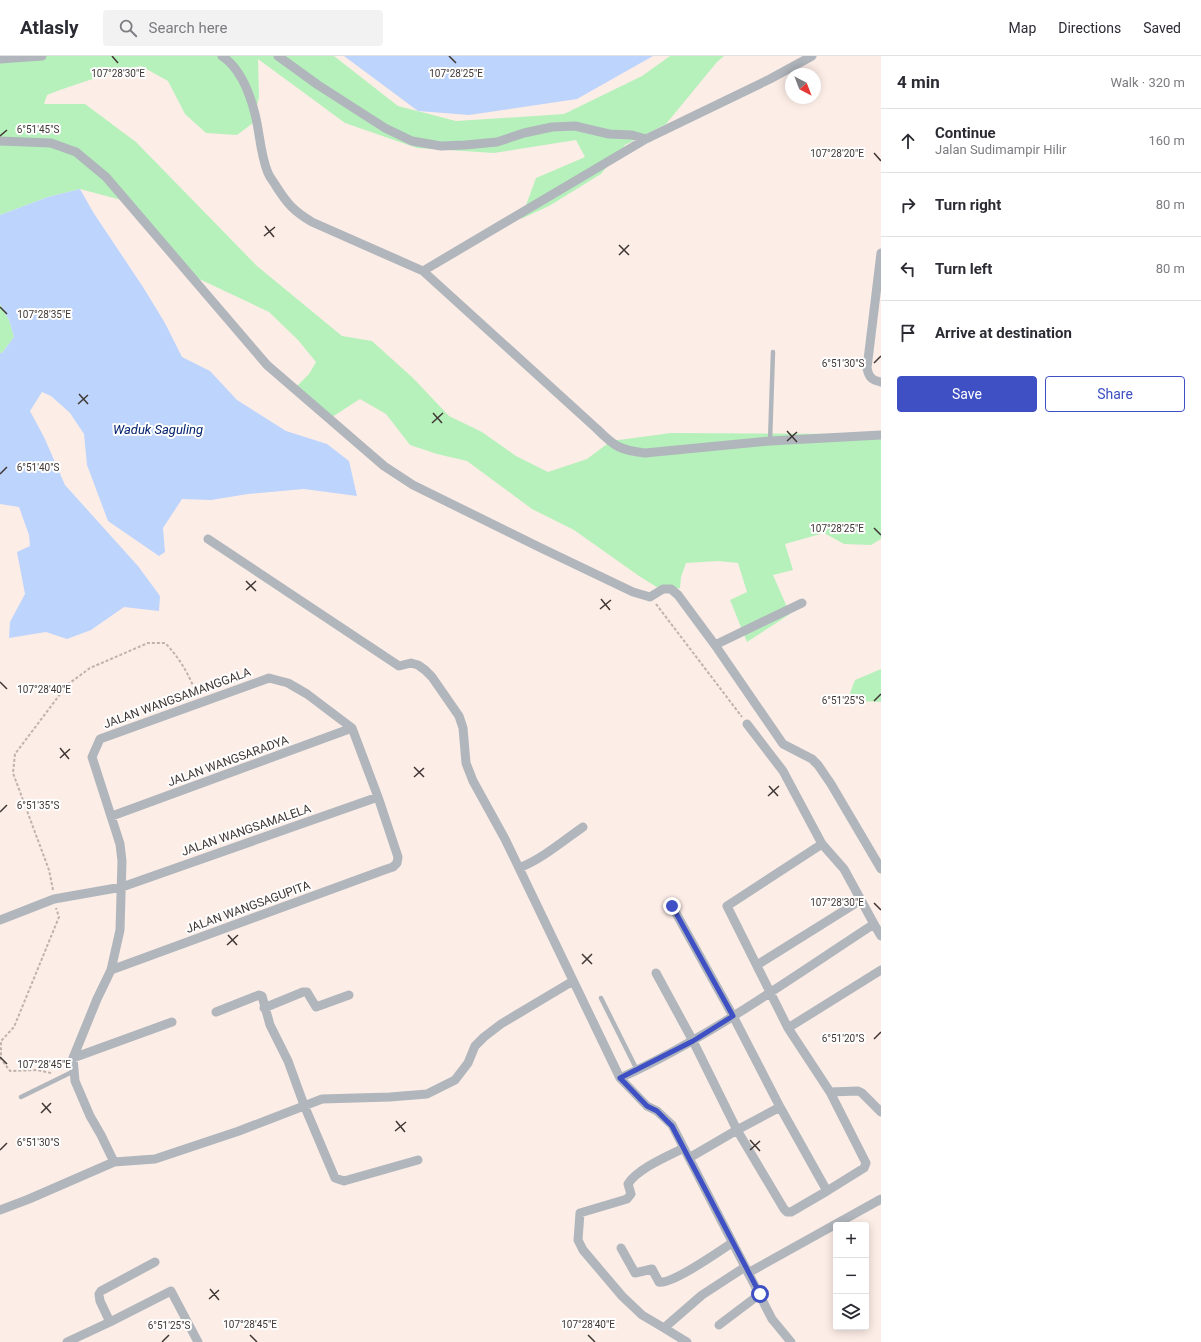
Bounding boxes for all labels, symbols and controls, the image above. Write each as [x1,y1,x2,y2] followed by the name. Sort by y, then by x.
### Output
[103,10,383,46] search box
[20,16,79,39] text: Atlasly
[117,17,139,39] icon: search
[149,19,228,37] text: Search here
[1009,20,1036,36] text: Map
[1058,20,1121,36] text: Directions
[1143,20,1181,36] text: Saved
[91,68,145,79] text: 107°28'30"E
[429,68,483,79] text: 107°28'25"E
[785,68,821,104] north arrow
[897,72,940,92] text: 4 min
[1110,75,1185,90] text: Walk · 320 m
[17,124,59,135] text: 6°51'45"S
[935,124,996,142] text: Continue
[897,130,919,152] icon: ahead
[1148,133,1185,148] text: 160 m
[935,142,1066,157] text: Jalan Sudimampir Hilir
[810,148,864,159] text: 107°28'20"E
[897,194,919,216] icon: right
[935,196,1001,214] text: Turn right
[1156,197,1185,212] text: 80 m
[897,258,919,280] icon: left
[935,260,992,278] text: Turn left
[1156,261,1185,276] text: 80 m
[17,309,71,320] text: 107°28'35"E
[897,322,919,344] icon: arrive
[935,324,1072,342] text: Arrive at destination
[822,358,864,369] text: 6°51'30"S
[897,376,1037,412] button: Save
[1045,376,1185,412] button: Share
[113,422,203,437] water label: Waduk Saguling
[17,462,59,473] text: 6°51'40"S
[810,523,864,534] text: 107°28'25"E
[101,665,253,731] street label: JALAN WANGSAMANGGALA
[17,684,71,695] text: 107°28'40"E
[822,695,864,706] text: 6°51'25"S
[166,733,290,789] street label: JALAN WANGSARADYA
[17,800,59,811] text: 6°51'35"S
[179,801,313,859] street label: JALAN WANGSAMALELA
[184,878,312,936] street label: JALAN WANGSAGUPITA
[663,897,681,915] route end
[810,897,864,908] text: 107°28'30"E
[822,1033,864,1044] text: 6°51'20"S
[17,1059,71,1070] text: 107°28'45"E
[17,1137,59,1148] text: 6°51'30"S
[833,1222,869,1330] map controls
[833,1222,869,1258] button: +
[833,1258,869,1294] button: −
[751,1285,769,1303] route start
[833,1294,869,1330] button: layers
[223,1319,277,1330] text: 107°28'45"E
[561,1319,615,1330] text: 107°28'40"E
[148,1320,190,1331] text: 6°51'25"S

